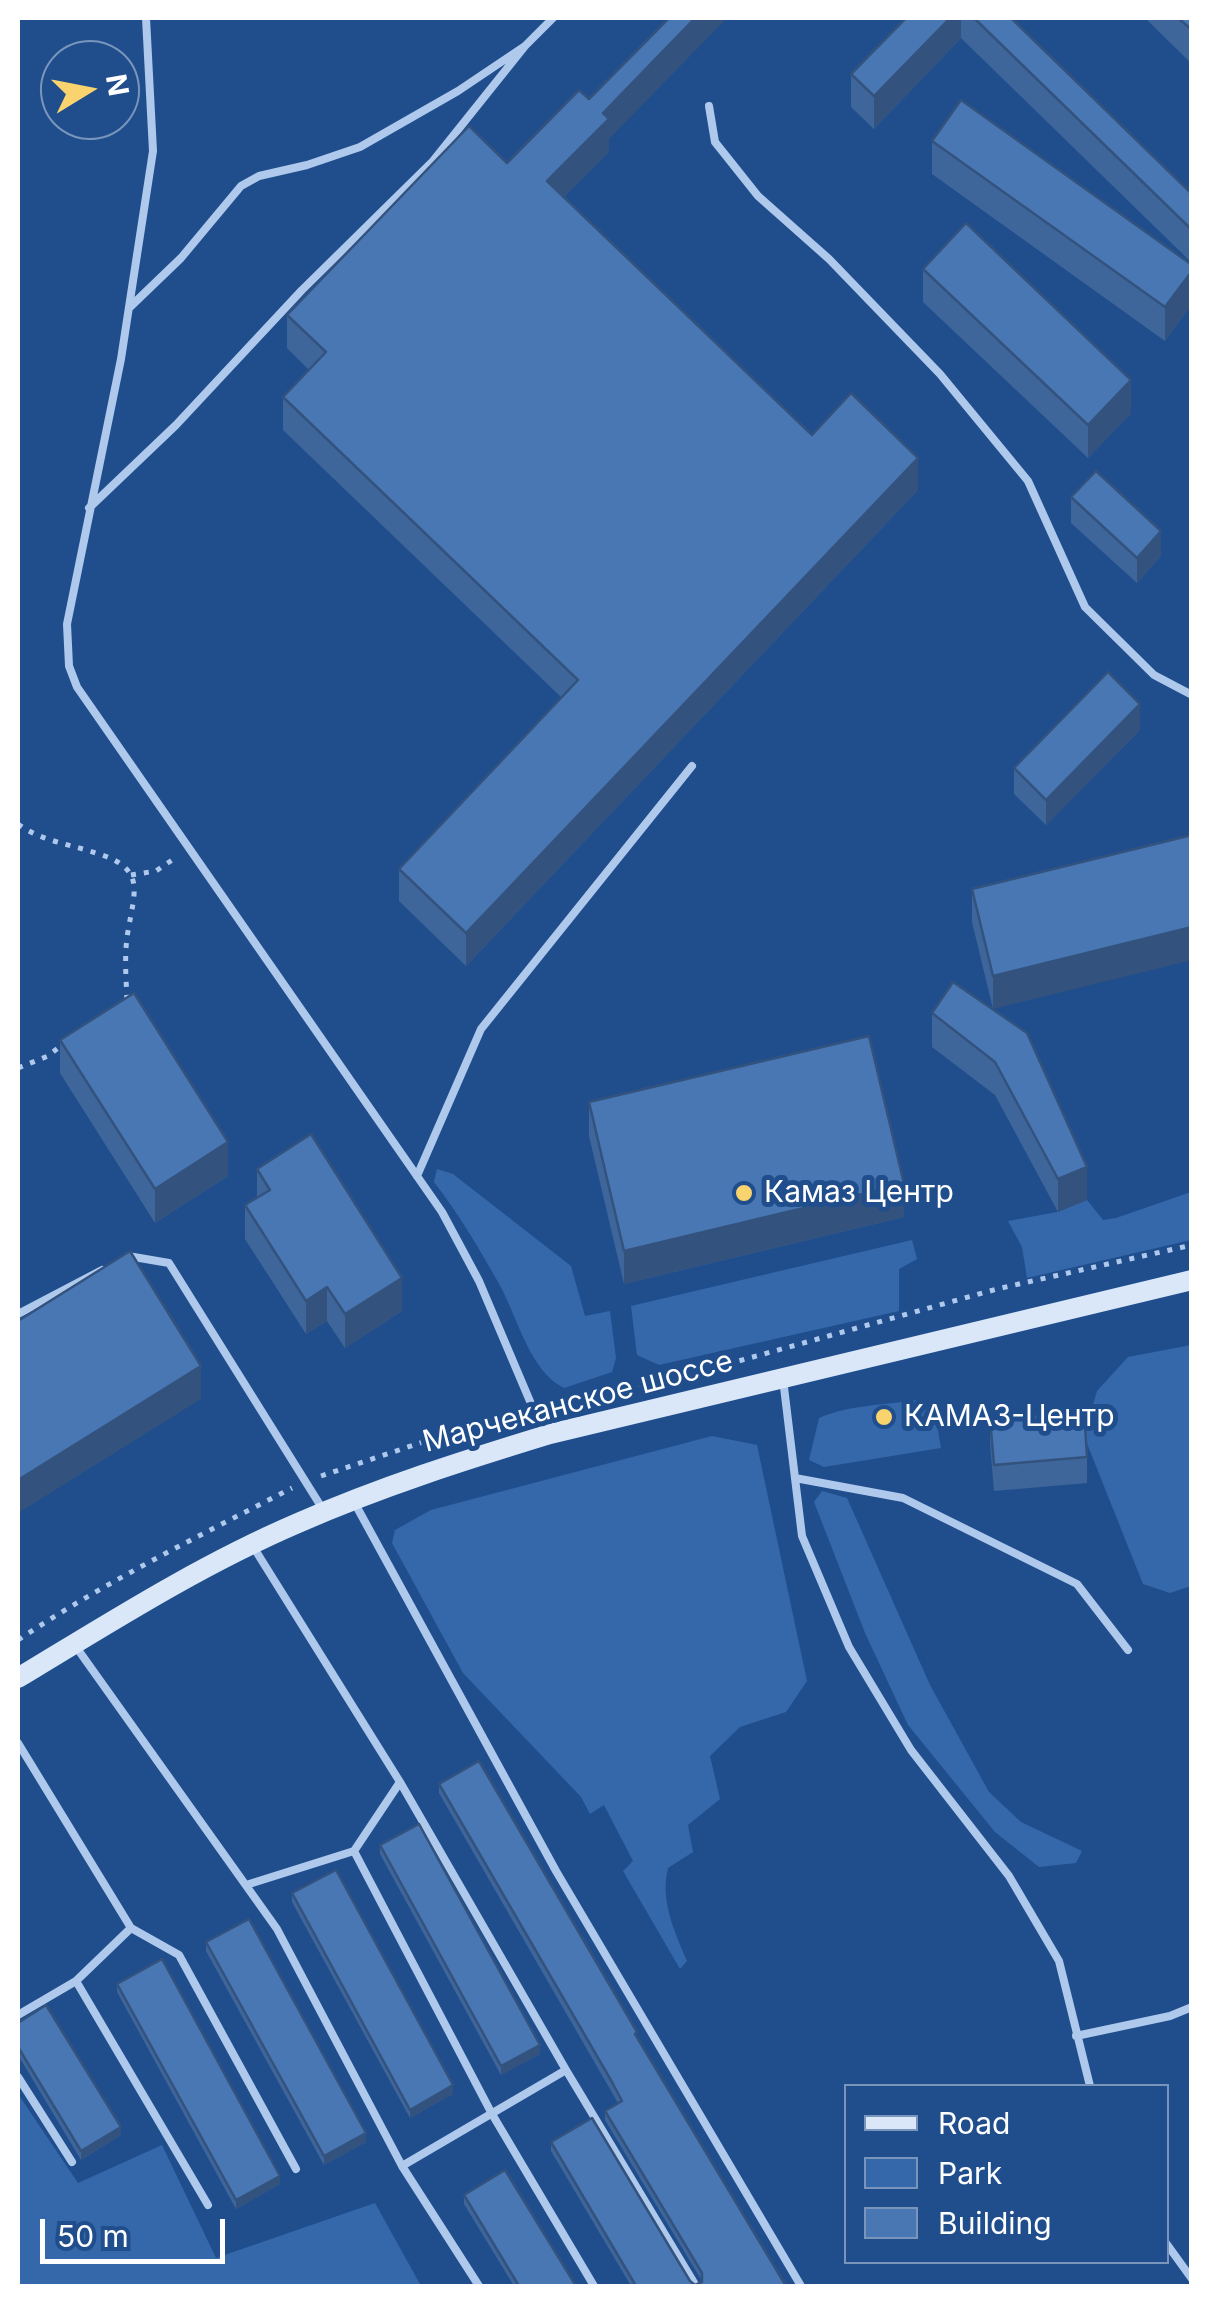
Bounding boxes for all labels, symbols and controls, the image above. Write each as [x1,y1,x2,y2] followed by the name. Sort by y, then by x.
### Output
[40,40,140,140] north arrow
[99,72,136,99] text: N
[764,1175,954,1211] place label: Камаз Центр
[733,1182,755,1204] marker: Камаз Центр
[419,1343,737,1461] street label: Марчеканское шоссе
[904,1399,1115,1435] place label: КАМАЗ-Центр
[873,1406,895,1428] marker: КАМАЗ-Центр
[844,2084,1169,2264] legend
[938,2105,1010,2141] text: Road
[938,2155,1002,2191] text: Park
[45,2199,230,2261] scale bar
[938,2205,1052,2241] text: Building
[57,2218,129,2254] text: 50 m

